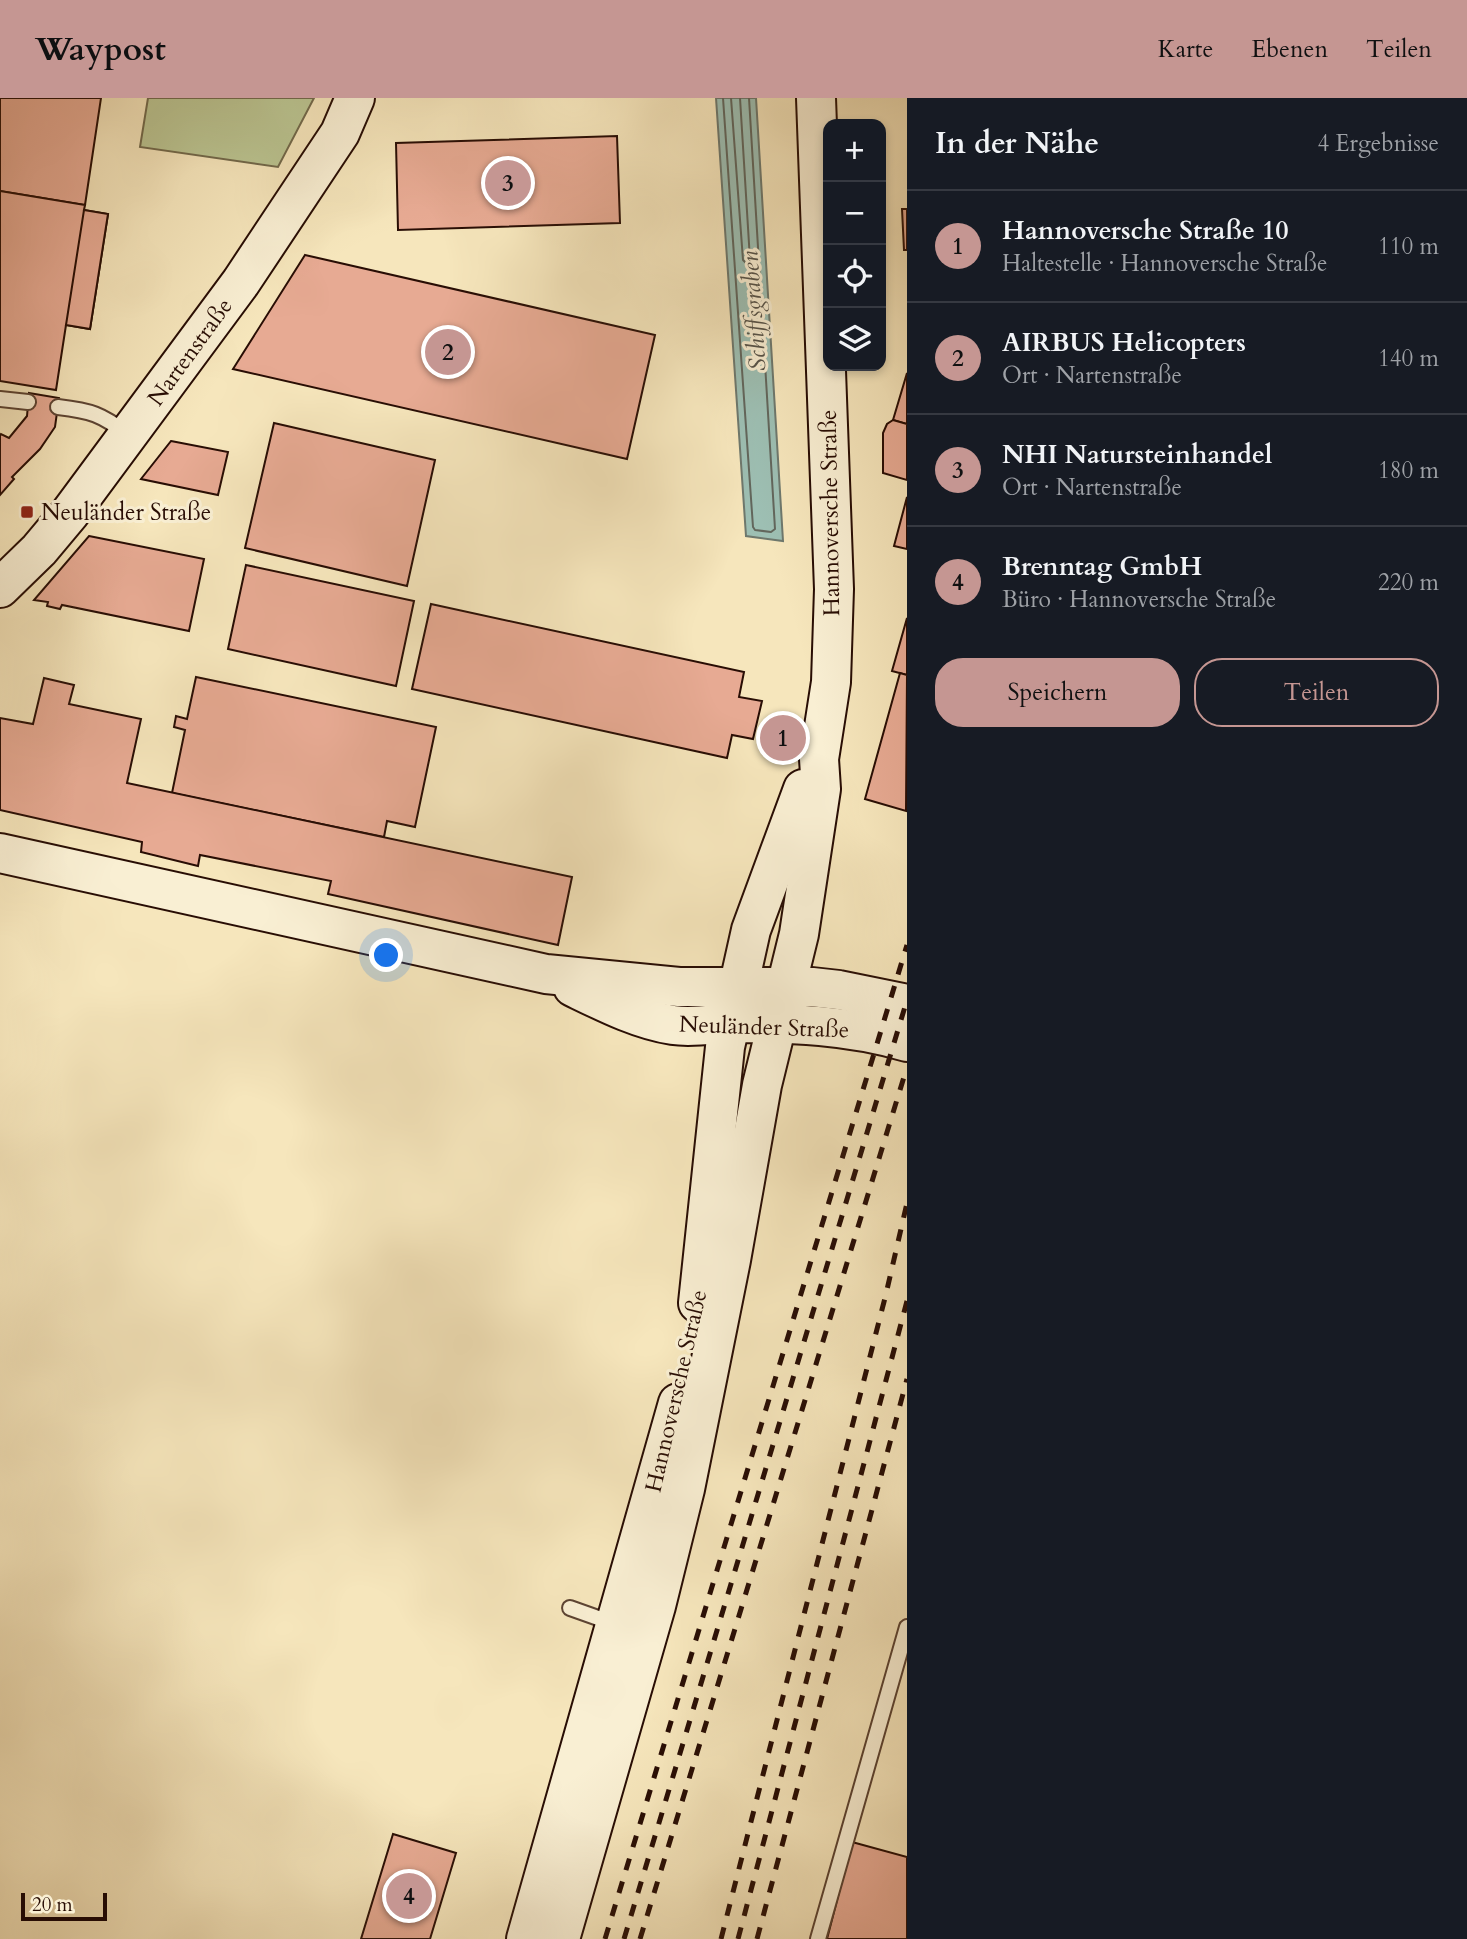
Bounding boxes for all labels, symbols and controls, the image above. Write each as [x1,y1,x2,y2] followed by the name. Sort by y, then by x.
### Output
[35,27,166,72] text: Waypost
[1158,33,1213,66] text: Karte
[1251,33,1328,66] text: Ebenen
[1366,33,1432,66] text: Teilen
[823,119,886,371] map controls
[823,119,886,182] button: +
[935,123,1099,164] text: In der Nähe
[1317,128,1439,159] text: 4 Ergebnisse
[485,157,531,209] pin: 3
[823,182,886,245] button: −
[1002,213,1289,248] text: Hannoversche Straße 10
[952,231,964,262] text: 1
[1378,231,1439,262] text: 110 m
[823,245,886,308] button: locate
[1002,248,1327,279] text: Haltestelle · Hannoversche Straße
[733,249,775,372] water label: Schiffsgraben
[140,292,240,412] street label: Nartenstraße
[823,308,886,371] button: layers
[1002,325,1246,360] text: AIRBUS Helicopters
[425,326,471,378] pin: 2
[952,343,964,374] text: 2
[1378,343,1439,374] text: 140 m
[1002,360,1182,391] text: Ort · Nartenstraße
[813,409,847,617] street label: Hannoversche Straße
[1002,437,1272,472] text: NHI Natursteinhandel
[952,455,964,486] text: 3
[1378,455,1439,486] text: 180 m
[1002,472,1182,503] text: Ort · Nartenstraße
[41,497,211,528] place label: Neuländer Straße
[19,504,35,520] marker: Neuländer Straße
[1002,549,1202,584] text: Brenntag GmbH
[952,567,964,598] text: 4
[1378,567,1439,598] text: 220 m
[1002,584,1276,615] text: Büro · Hannoversche Straße
[935,658,1180,727] button: Speichern
[1194,658,1439,727] button: Teilen
[760,712,806,764] pin: 1
[369,938,403,972] your location
[678,1009,850,1045] street label: Neuländer Straße
[638,1287,714,1495] street label: Hannoversche Straße
[386,1870,432,1922] pin: 4
[21,1890,107,1922] scale bar
[32,1892,73,1918] text: 20 m

